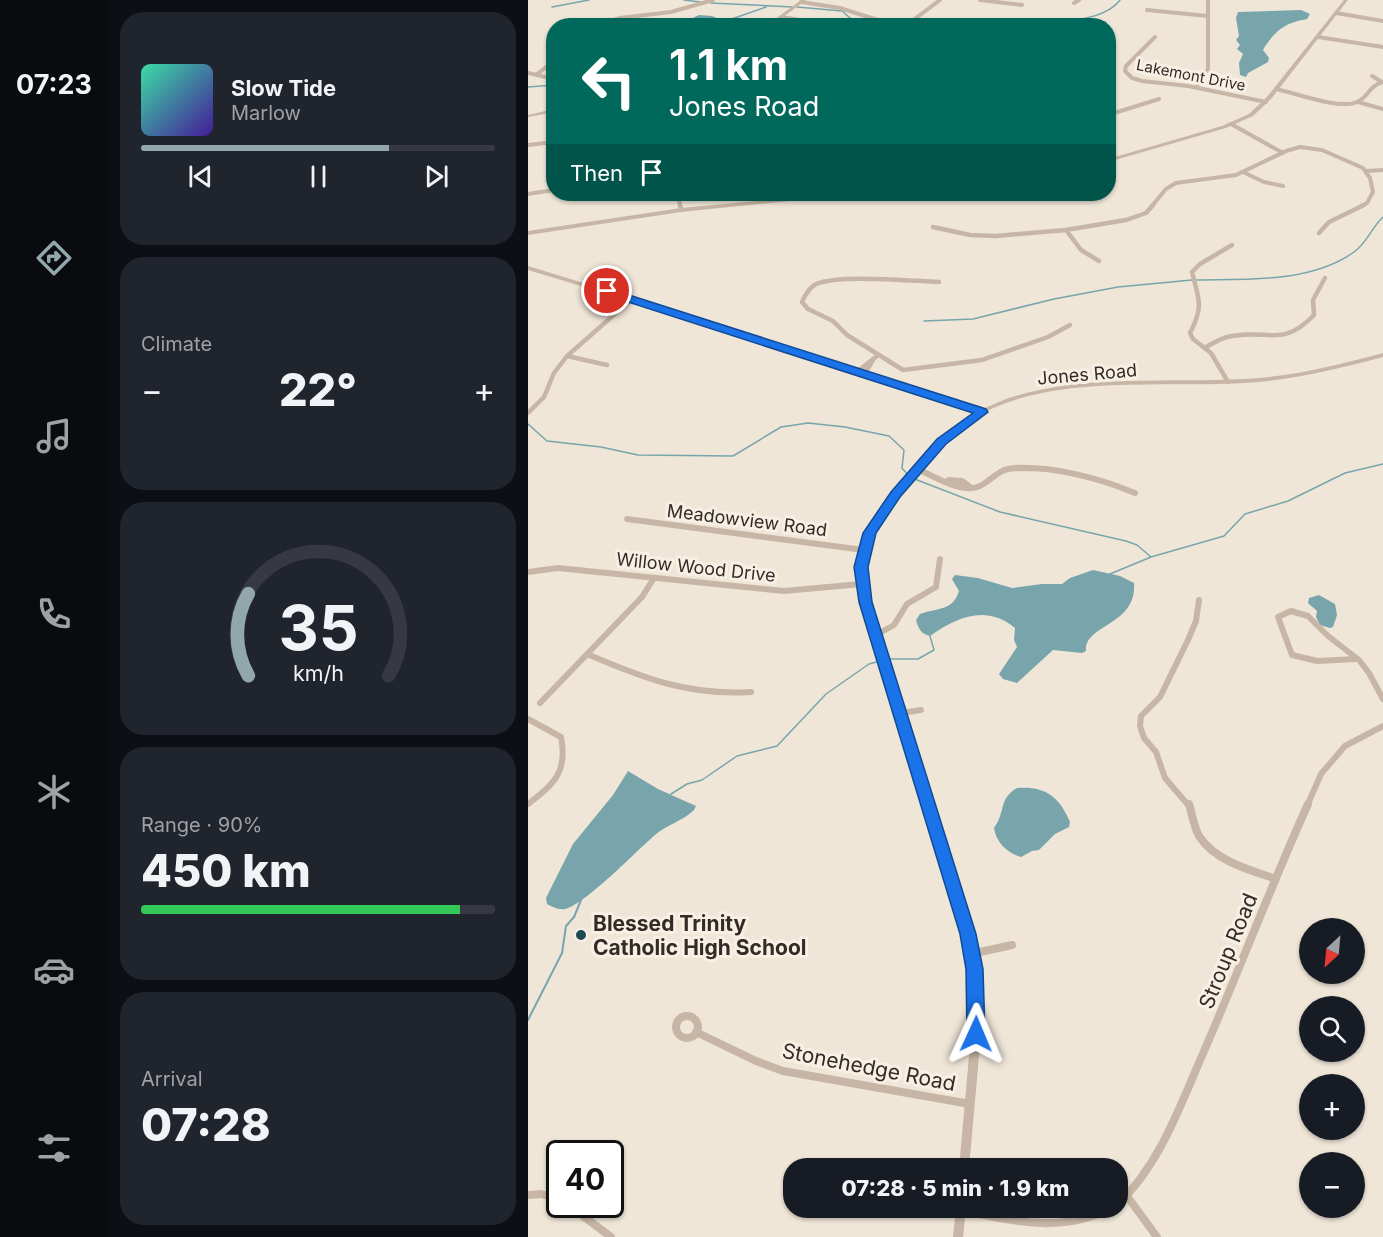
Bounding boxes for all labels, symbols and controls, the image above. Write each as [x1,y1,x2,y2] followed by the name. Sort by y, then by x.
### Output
[669,39,788,90] text: 1.1 km
[570,42,648,120] icon: left
[1135,55,1247,95] street label: Lakemont Drive
[16,68,92,101] text: 07:23
[231,75,336,101] text: Slow Tide
[669,90,819,123] text: Jones Road
[231,101,301,125] text: Marlow
[635,156,668,189] icon: arrive
[184,160,217,193] icon: previous
[302,160,335,193] icon: pause
[420,160,453,193] icon: next
[570,160,623,186] text: Then
[33,237,75,279] icon: directions
[581,265,632,316] pin
[590,274,623,307] icon: arrive
[141,332,212,356] text: Climate
[1036,359,1138,389] street label: Jones Road
[279,362,357,417] text: 22°
[141,370,163,410] text: −
[473,370,495,410] text: +
[33,415,75,457] icon: music
[666,500,828,540] street label: Meadowview Road
[615,548,777,586] street label: Willow Wood Drive
[278,590,358,665] text: 35
[33,593,75,635] icon: phone
[293,660,343,686] text: km/h
[33,771,75,813] icon: climate
[141,813,262,837] text: Range · 90%
[141,843,311,898] text: 450 km
[1193,890,1263,1012] street label: Stroup Road
[593,911,806,960] place label: Blessed Trinity Catholic High School
[1299,918,1365,984] north arrow
[1299,918,1365,1218] map controls
[574,928,588,942] marker: Blessed Trinity Catholic High School
[33,949,75,991] icon: car
[1299,996,1365,1062] button: search
[944,1002,1008,1066] position arrow
[780,1038,958,1096] street label: Stonehedge Road
[141,1067,203,1091] text: Arrival
[1299,1074,1365,1140] button: +
[141,1097,271,1152] text: 07:28
[33,1127,75,1169] icon: filters
[546,1140,624,1218] speed limit sign: 40
[1299,1152,1365,1218] button: −
[842,1175,1069,1201] text: 07:28 · 5 min · 1.9 km

